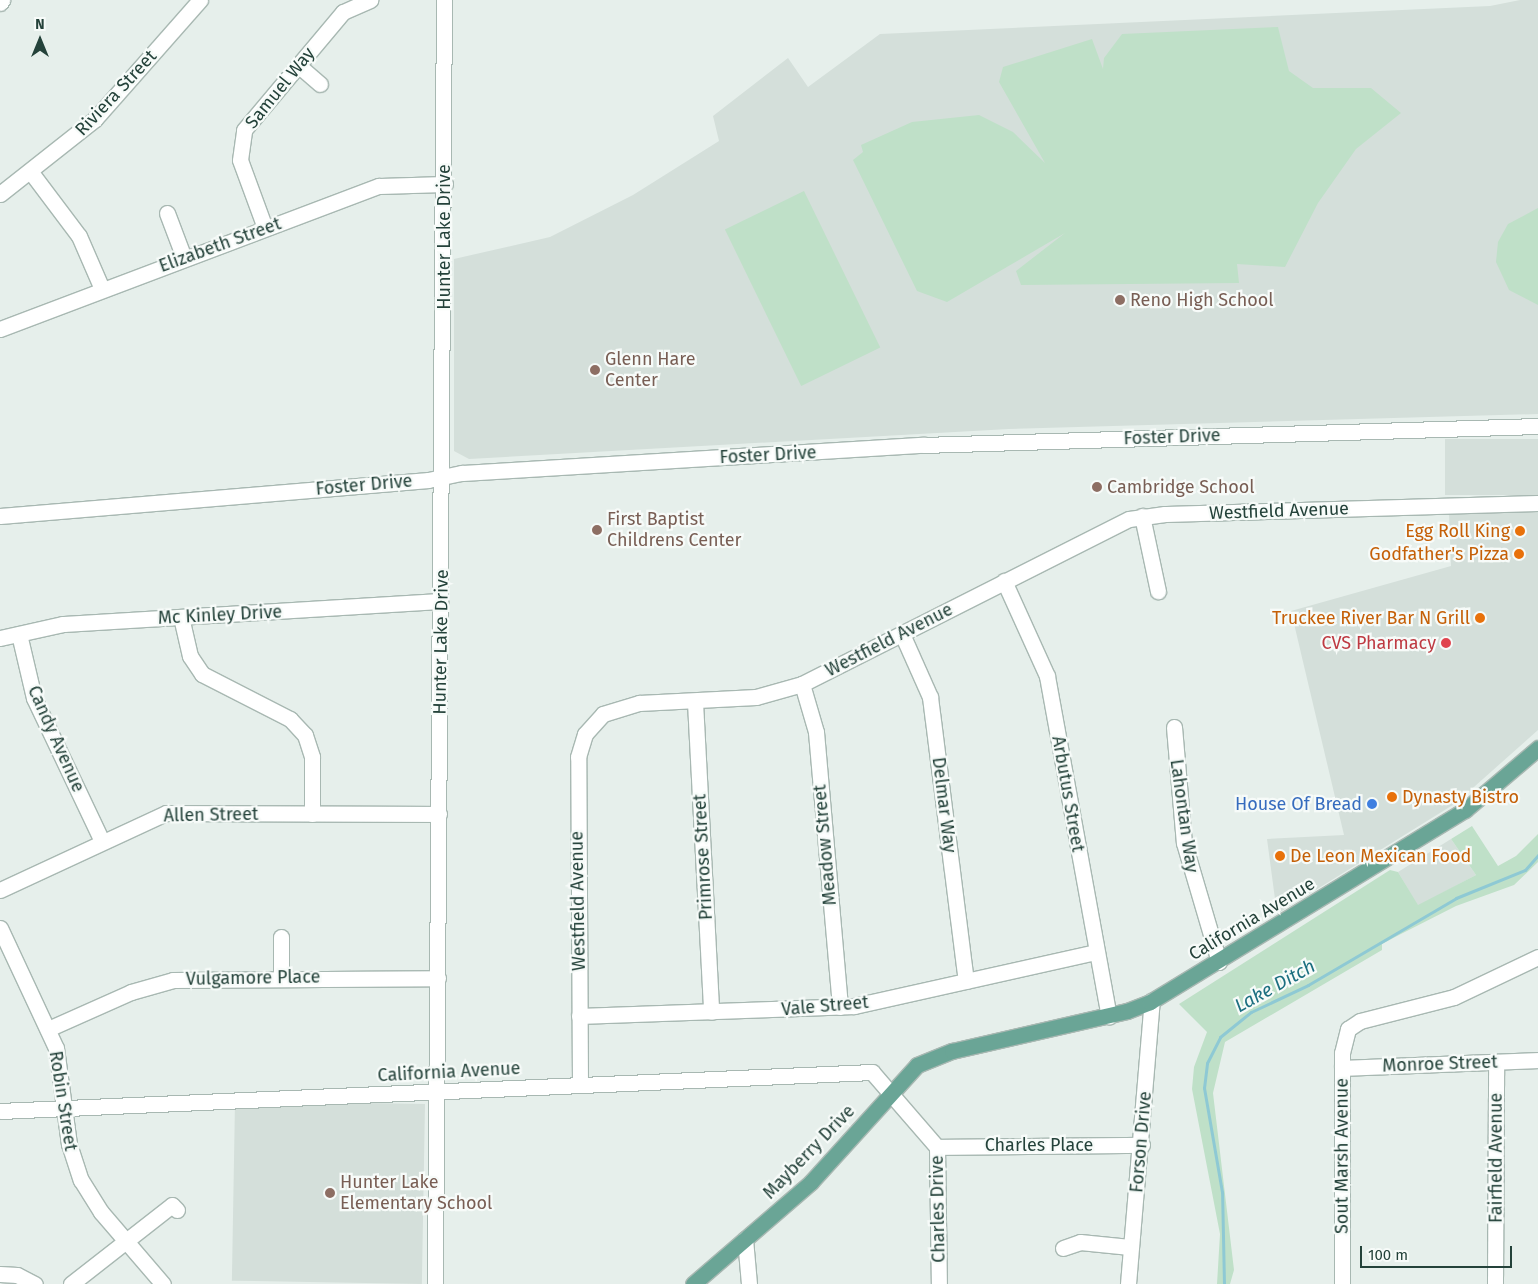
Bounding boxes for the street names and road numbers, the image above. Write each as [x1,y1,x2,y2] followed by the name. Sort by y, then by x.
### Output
[241,43,319,133] street label: Samuel Way
[71,46,161,140] street label: Riviera Street
[433,164,455,310] street label: Hunter Lake Drive
[156,213,284,277] street label: Elizabeth Street
[1123,425,1221,449] street label: Foster Drive
[719,442,817,468] street label: Foster Drive
[315,470,413,500] street label: Foster Drive
[1209,498,1349,524] street label: Westfield Avenue
[429,569,453,715] street label: Hunter Lake Drive
[822,599,956,681] street label: Westfield Avenue
[157,601,283,629] street label: Mc Kinley Drive
[23,682,89,796] street label: Candy Avenue
[1047,734,1089,854] street label: Arbutus Street
[927,756,961,854] street label: Delmar Way
[1165,758,1203,874] street label: Lahontan Way
[809,784,841,906] street label: Meadow Street
[689,793,717,921] street label: Primrose Street
[163,803,259,827] street label: Allen Street
[566,831,590,971] street label: Westfield Avenue
[1185,873,1319,965] street label: California Avenue
[186,966,320,990] street label: Vulgamore Place
[780,991,870,1021] street label: Vale Street
[44,1049,82,1153] street label: Robin Street
[1382,1051,1498,1077] street label: Monroe Street
[377,1057,521,1087] street label: California Avenue
[1331,1078,1353,1234] street label: Sout Marsh Avenue
[1126,1090,1156,1194] street label: Forson Drive
[1485,1093,1507,1223] street label: Fairfield Avenue
[759,1100,859,1204] street label: Mayberry Drive
[985,1134,1093,1156] street label: Charles Place
[926,1155,950,1263] street label: Charles Drive

